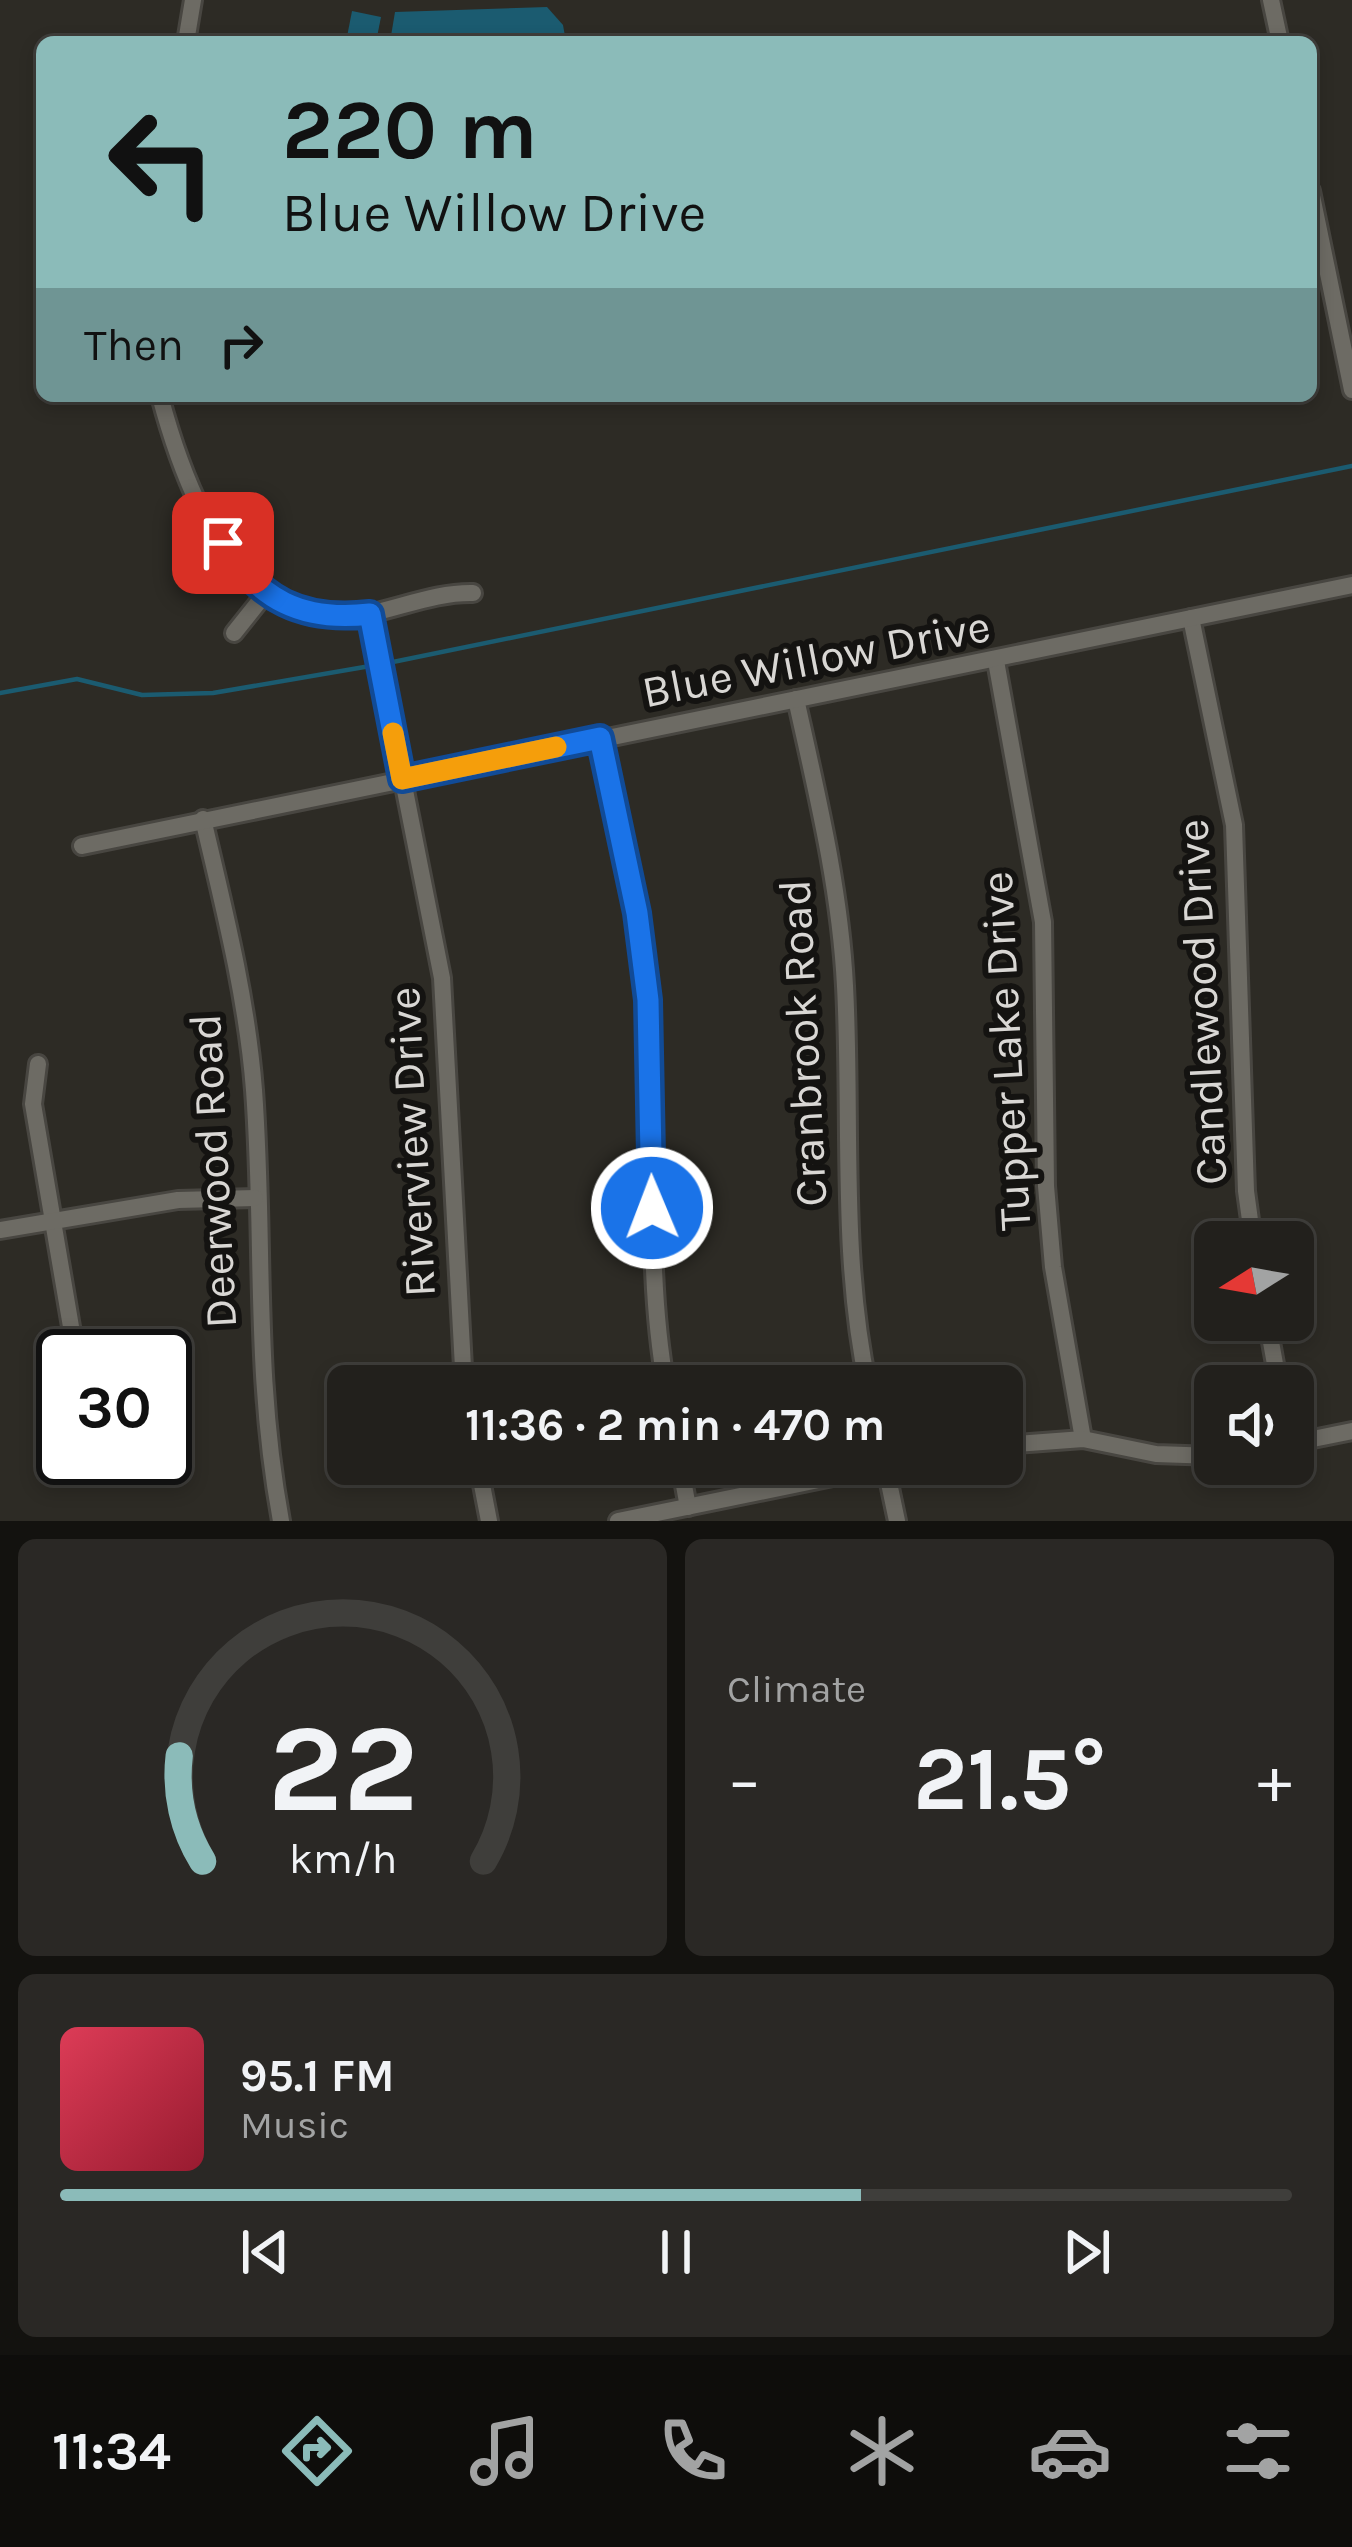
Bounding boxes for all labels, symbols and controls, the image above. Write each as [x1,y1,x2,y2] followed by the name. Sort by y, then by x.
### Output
[282,81,538,179] text: 220 m
[84,84,240,240] icon: left
[282,181,706,245] text: Blue Willow Drive
[208,312,274,378] icon: right
[84,319,184,371] text: Then
[172,492,274,594] pin
[190,510,256,576] icon: arrive
[638,600,994,718] street label: Blue Willow Drive
[1166,818,1238,1186] street label: Candlewood Drive
[971,870,1041,1232] street label: Tupper Lake Drive
[768,878,838,1208] street label: Cranbrook Road
[378,986,446,1298] street label: Riverview Drive
[179,1012,247,1330] street label: Deerwood Road
[589,1145,715,1271] position arrow
[1194,1221,1314,1341] north arrow
[1194,1221,1314,1485] map controls
[36,1329,192,1485] speed limit sign: 30
[1194,1365,1314,1485] button: sound
[465,1399,885,1451] text: 11:36 · 2 min · 470 m
[727,1666,866,1712] text: Climate
[267,1696,418,1841] text: 22
[913,1726,1106,1832] text: 21.5°
[727,1741,762,1819] text: −
[1257,1741,1292,1819] text: +
[288,1833,397,1883] text: km/h
[240,2050,395,2102] text: 95.1 FM
[240,2102,349,2148] text: Music
[232,2219,298,2285] icon: previous
[643,2219,709,2285] icon: pause
[1054,2219,1120,2285] icon: next
[275,2409,359,2493] icon: directions
[463,2409,547,2493] icon: music
[651,2409,735,2493] icon: phone
[840,2409,924,2493] icon: climate
[1028,2409,1112,2493] icon: car
[1216,2409,1300,2493] icon: filters
[52,2419,171,2483] text: 11:34

